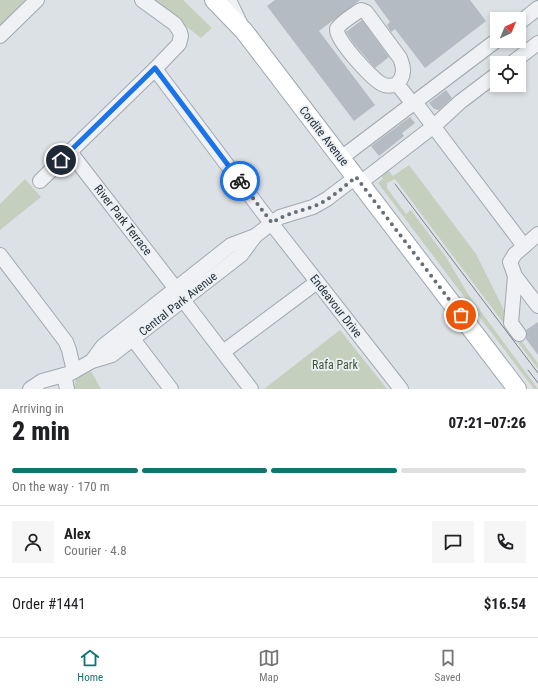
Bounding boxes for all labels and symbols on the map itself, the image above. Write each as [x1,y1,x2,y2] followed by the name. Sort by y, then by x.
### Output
[490,12,526,48] north arrow
[296,103,352,169] street label: Cordite Avenue
[44,143,78,177] pin
[220,161,260,201] courier
[91,182,155,258] street label: River Park Terrace
[136,269,220,339] street label: Central Park Avenue
[307,272,365,341] street label: Endeavour Drive
[444,298,478,332] pin
[312,358,358,372] park label: Rafa Park

